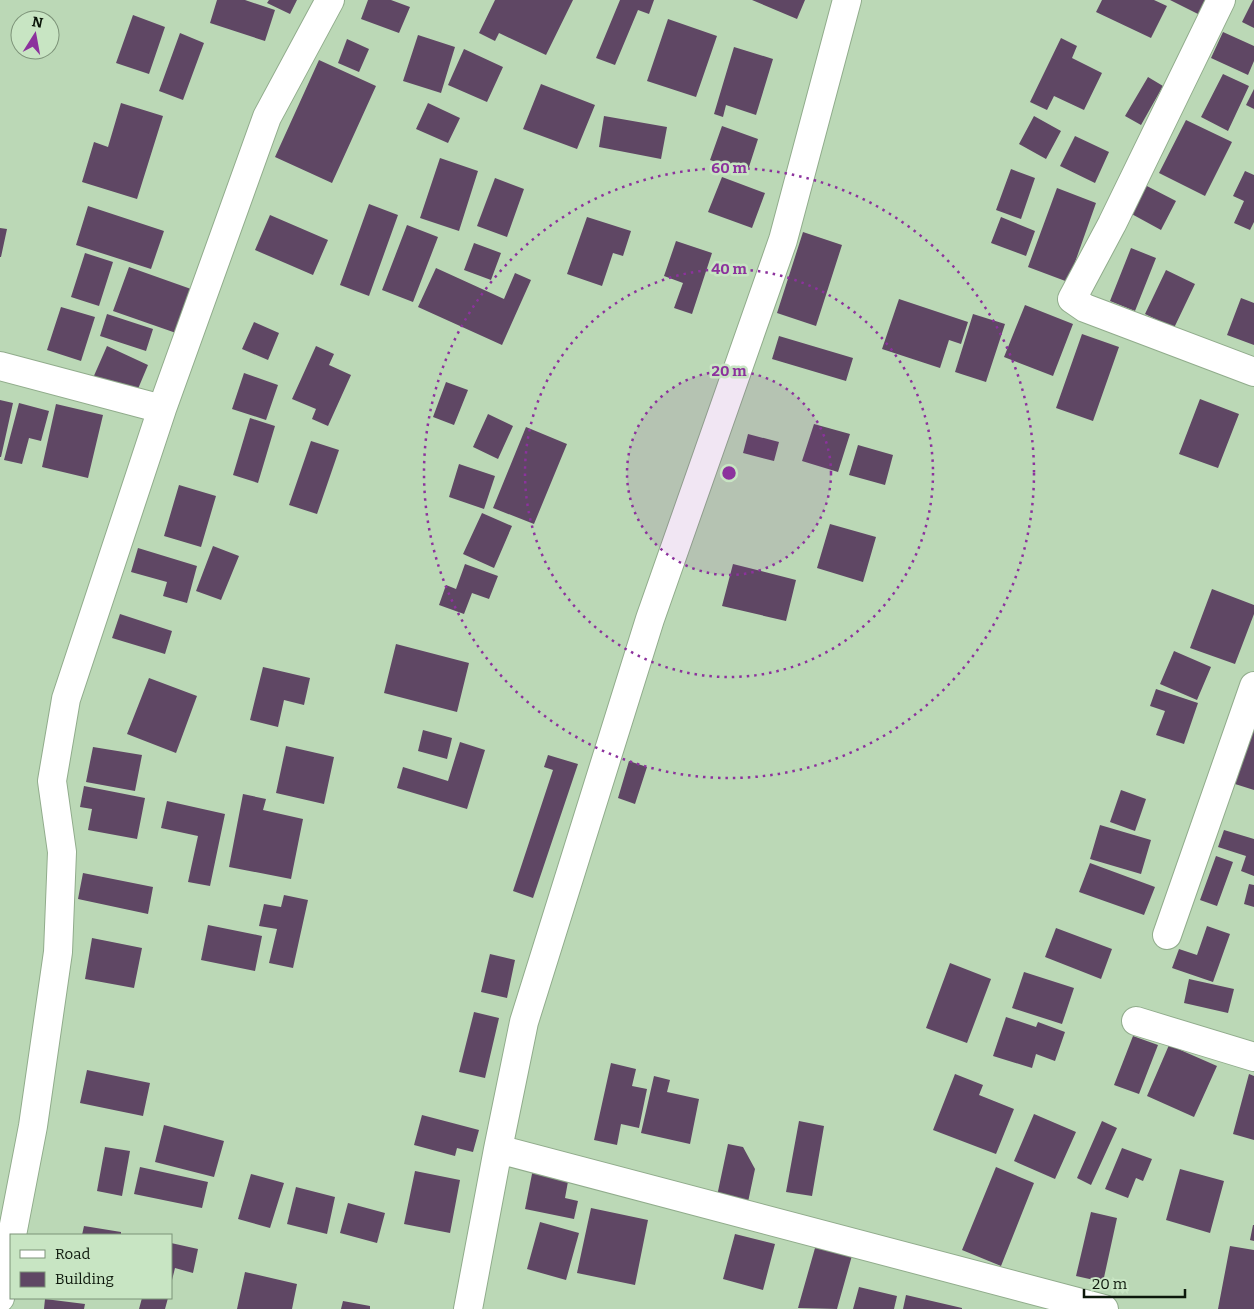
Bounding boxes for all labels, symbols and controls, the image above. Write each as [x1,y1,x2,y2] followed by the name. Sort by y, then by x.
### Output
[10,10,60,60] north arrow
[30,13,44,32] text: N
[711,159,747,177] text: 60 m
[711,260,748,278] text: 40 m
[712,362,747,380] text: 20 m
[720,464,738,482] centre of rings
[10,1234,172,1299] legend
[55,1245,90,1263] text: Road
[1084,1266,1185,1298] scale bar
[55,1270,114,1288] text: Building
[1092,1275,1128,1293] text: 20 m

